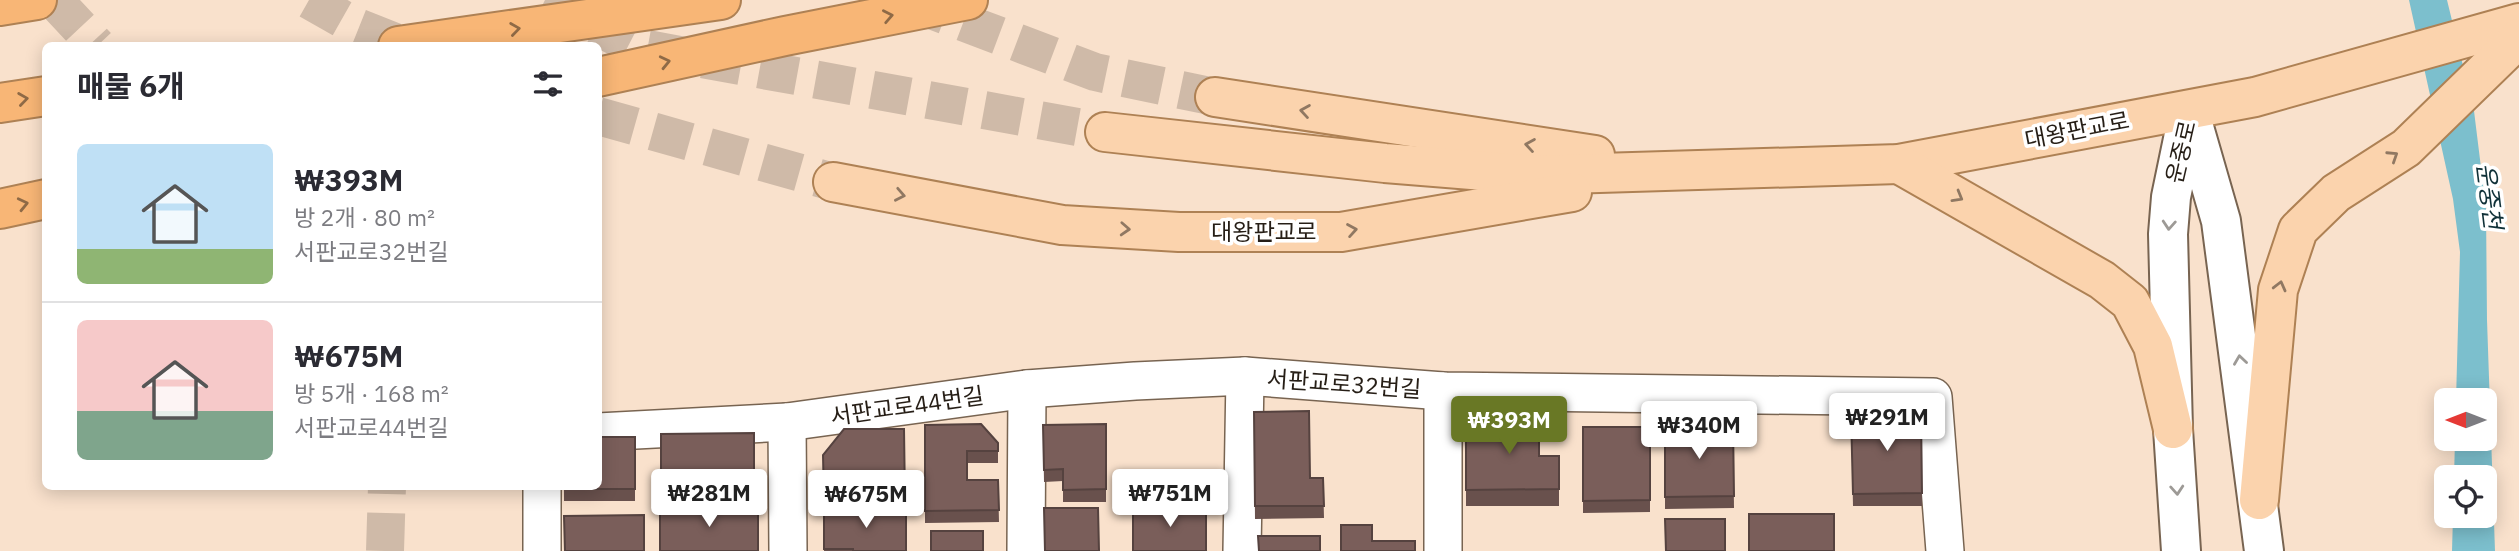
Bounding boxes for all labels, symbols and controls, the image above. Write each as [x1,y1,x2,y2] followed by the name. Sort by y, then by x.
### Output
[882,9,894,24] one-way arrow
[509,22,520,37] one-way arrow
[659,56,671,71] one-way arrow
[529,65,567,103] icon: filters
[77,66,185,105] text: 매물 6개
[17,92,29,107] one-way arrow
[1299,103,1311,118] one-way arrow
[2022,104,2132,154] street label: 대왕판교로
[2158,117,2202,186] street label: 운중로
[1524,138,1536,153] one-way arrow
[2385,152,2398,165] one-way arrow
[294,160,403,199] text: ₩393M
[2470,161,2510,234] water label: 운중천
[133,172,217,256] icon: home
[894,186,906,201] one-way arrow
[1951,189,1964,202] one-way arrow
[17,198,29,212] one-way arrow
[294,202,435,232] text: 방 2개 · 80 m²
[1211,216,1317,246] street label: 대왕판교로
[2162,220,2177,231] one-way arrow
[1120,221,1131,236] one-way arrow
[1346,223,1358,238] one-way arrow
[294,236,449,266] text: 서판교로32번길
[2272,280,2286,292] one-way arrow
[294,336,403,375] text: ₩675M
[133,348,217,432] icon: home
[2232,354,2247,366] one-way arrow
[1266,363,1422,403] street label: 서판교로32번길
[294,378,449,408] text: 방 5개 · 168 m²
[828,379,985,431] street label: 서판교로44번길
[2434,388,2497,452] north arrow
[2434,388,2497,528] map controls
[1838,393,1936,453] pin: ₩291M
[1460,396,1558,456] pin: ₩393M
[1845,401,1929,431] text: ₩291M
[1650,402,1748,461] pin: ₩340M
[1467,404,1551,434] text: ₩393M
[1657,409,1741,439] text: ₩340M
[294,412,449,442] text: 서판교로44번길
[2434,465,2497,528] button: locate
[660,470,758,529] pin: ₩281M
[817,470,915,530] pin: ₩675M
[1121,470,1219,529] pin: ₩751M
[667,477,751,507] text: ₩281M
[1128,477,1212,507] text: ₩751M
[824,478,908,508] text: ₩675M
[2169,485,2184,496] one-way arrow

